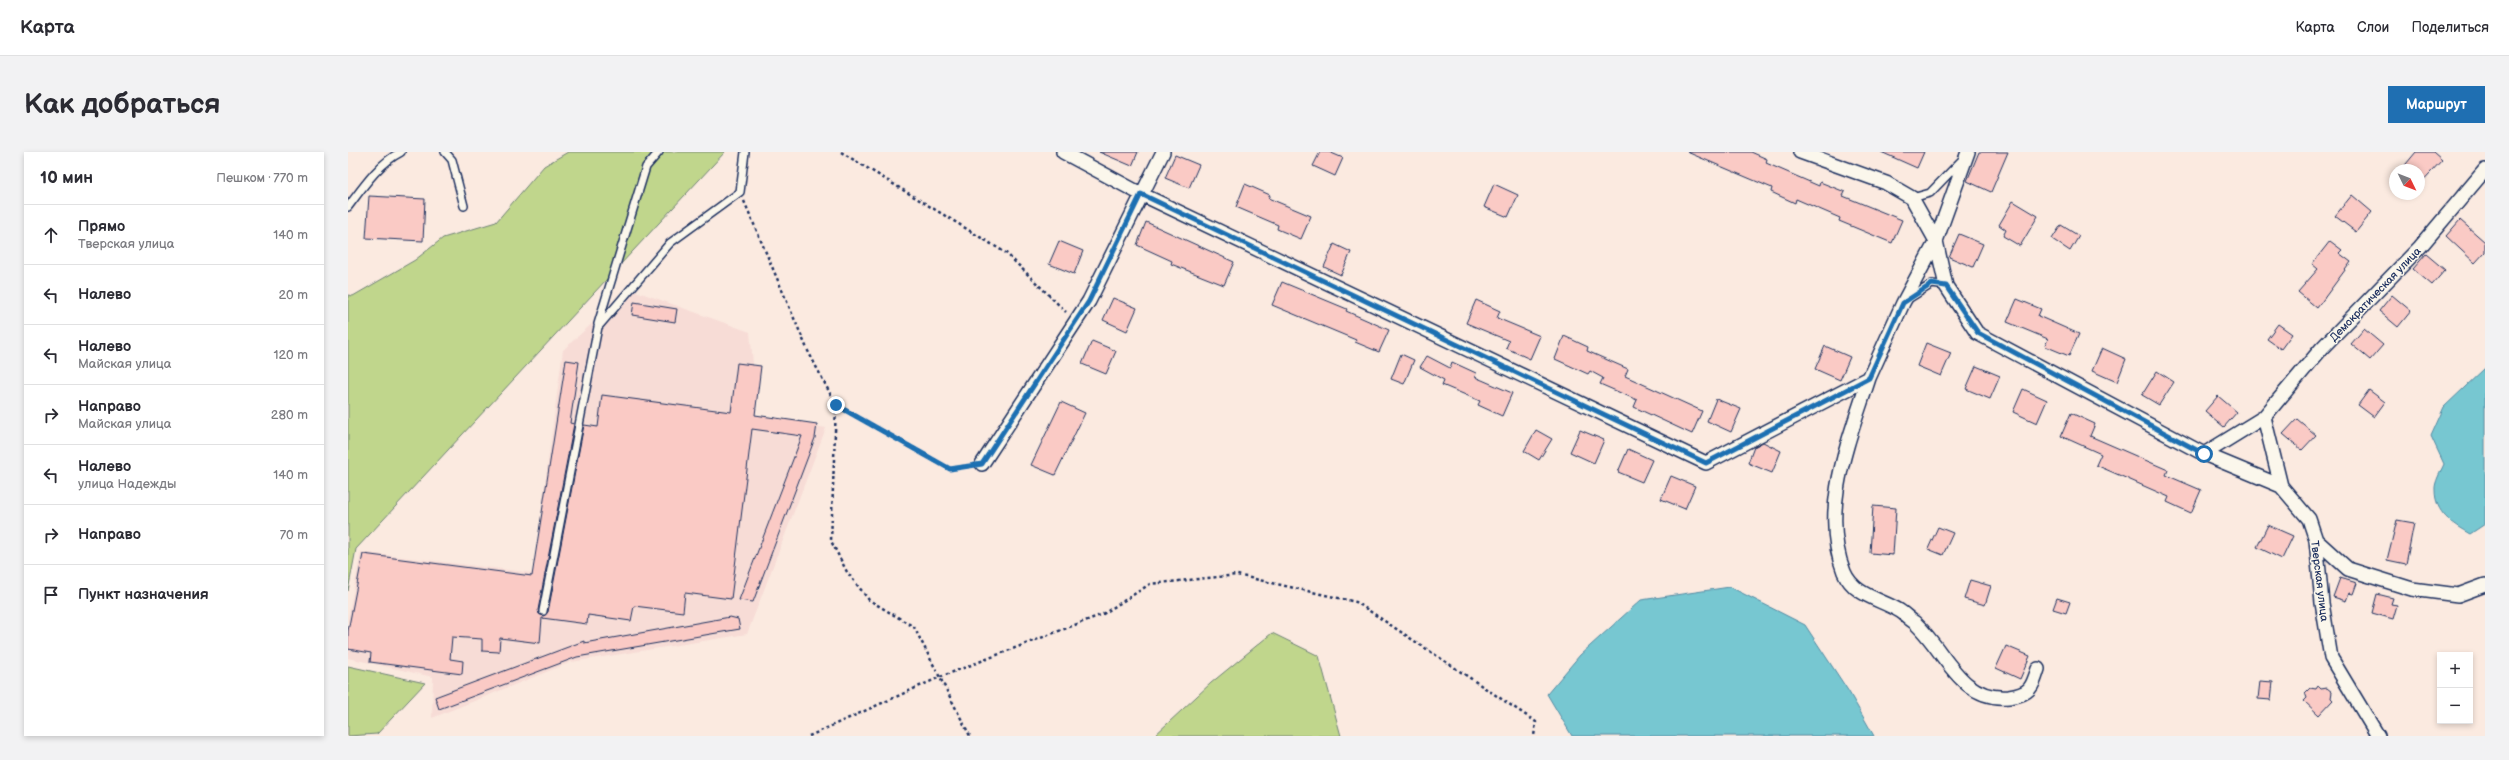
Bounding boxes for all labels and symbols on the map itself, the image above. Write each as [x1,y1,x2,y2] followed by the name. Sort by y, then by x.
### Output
[2389,164,2425,200] north arrow
[2327,244,2424,344] street label: Демократическая улица
[827,396,845,414] route end
[2195,445,2213,463] route start
[2308,540,2331,623] street label: Тверская улица

